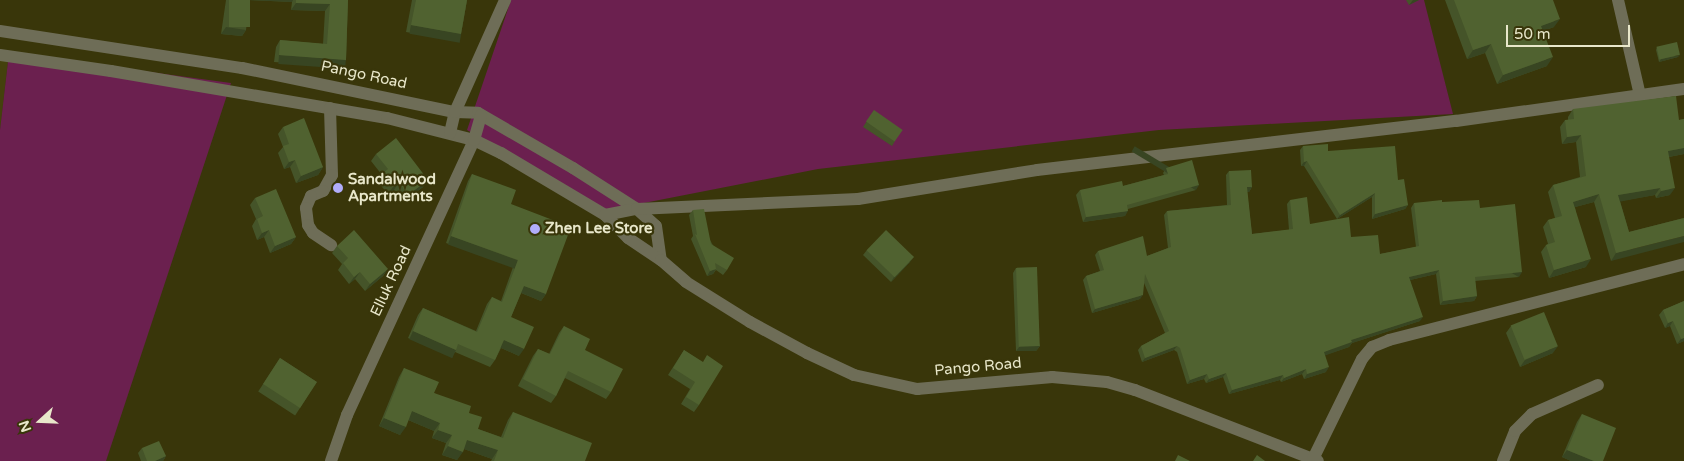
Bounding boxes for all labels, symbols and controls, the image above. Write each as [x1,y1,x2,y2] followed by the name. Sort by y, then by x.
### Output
[1509,15,1633,47] scale bar
[1514,25,1551,43] text: 50 m
[319,57,409,93] street label: Pango Road
[348,170,436,205] place label: Sandalwood Apartments
[332,182,344,194] marker: Sandalwood Apartments
[545,220,652,238] place label: Zhen Lee Store
[529,223,541,235] marker: Zhen Lee Store
[367,243,415,319] street label: Elluk Road
[934,354,1022,380] street label: Pango Road
[15,396,65,446] north arrow
[16,418,35,434] text: N

